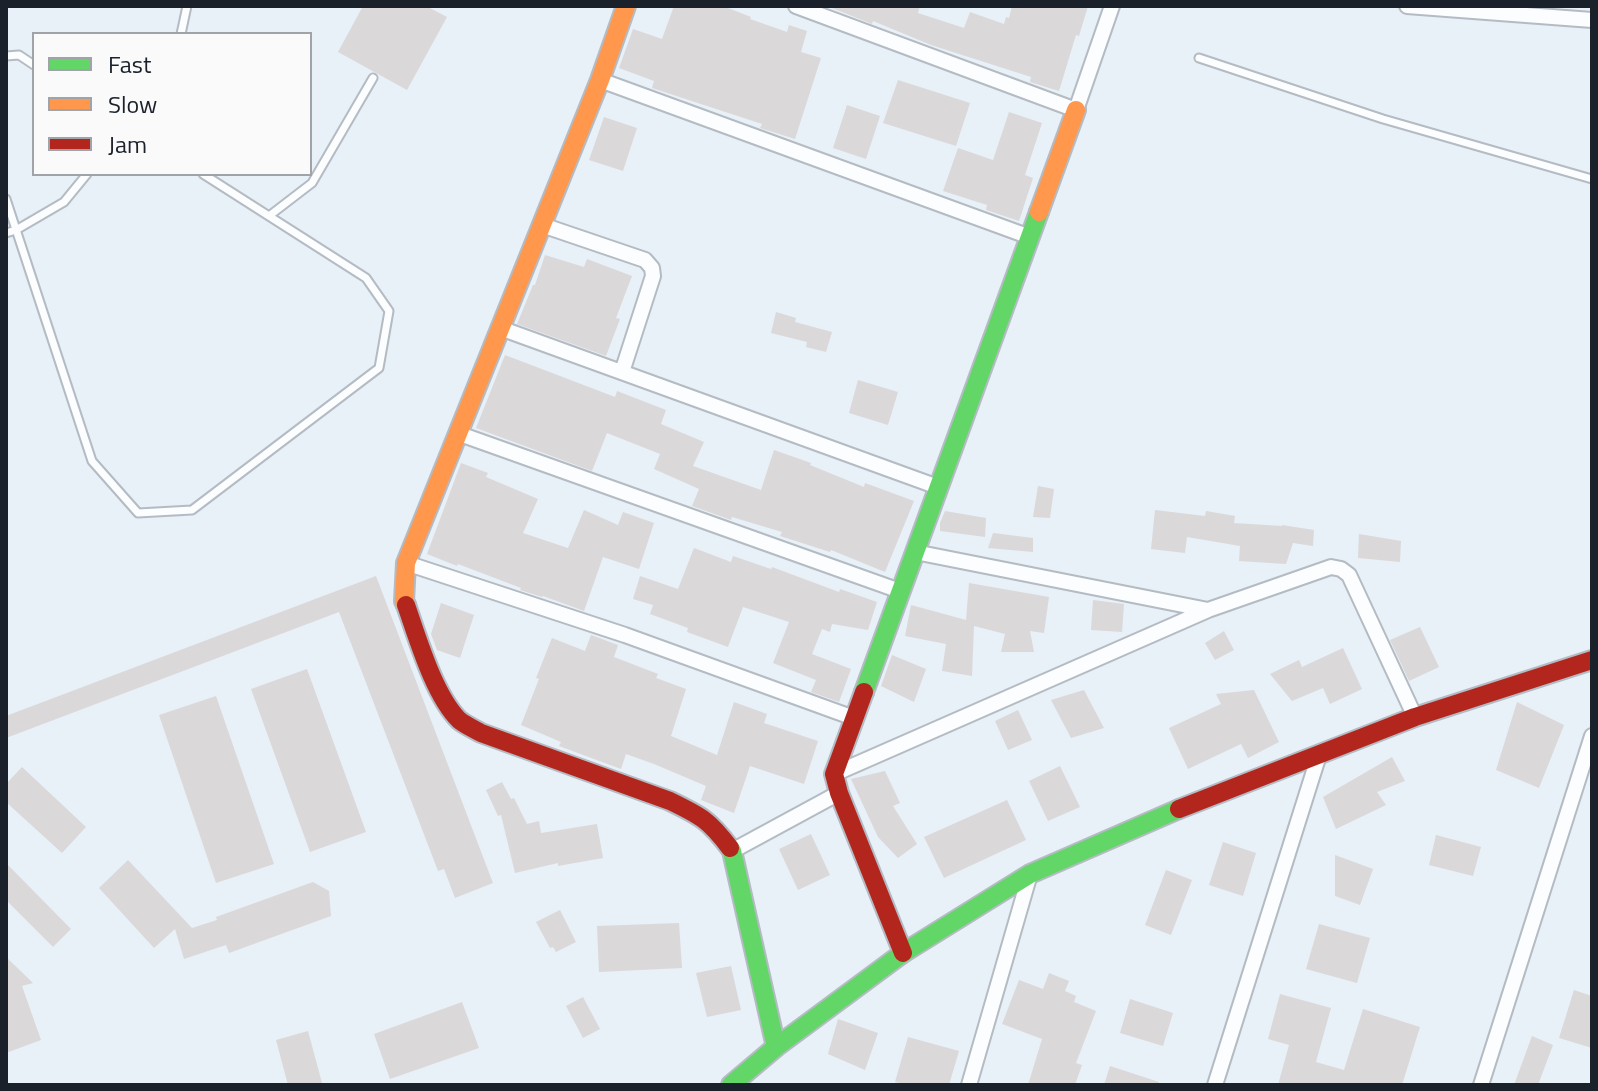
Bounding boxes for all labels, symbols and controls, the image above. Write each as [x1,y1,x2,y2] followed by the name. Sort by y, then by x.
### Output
[32,32,312,176] legend
[108,46,151,82] text: Fast
[108,86,157,122] text: Slow
[108,126,147,162] text: Jam

